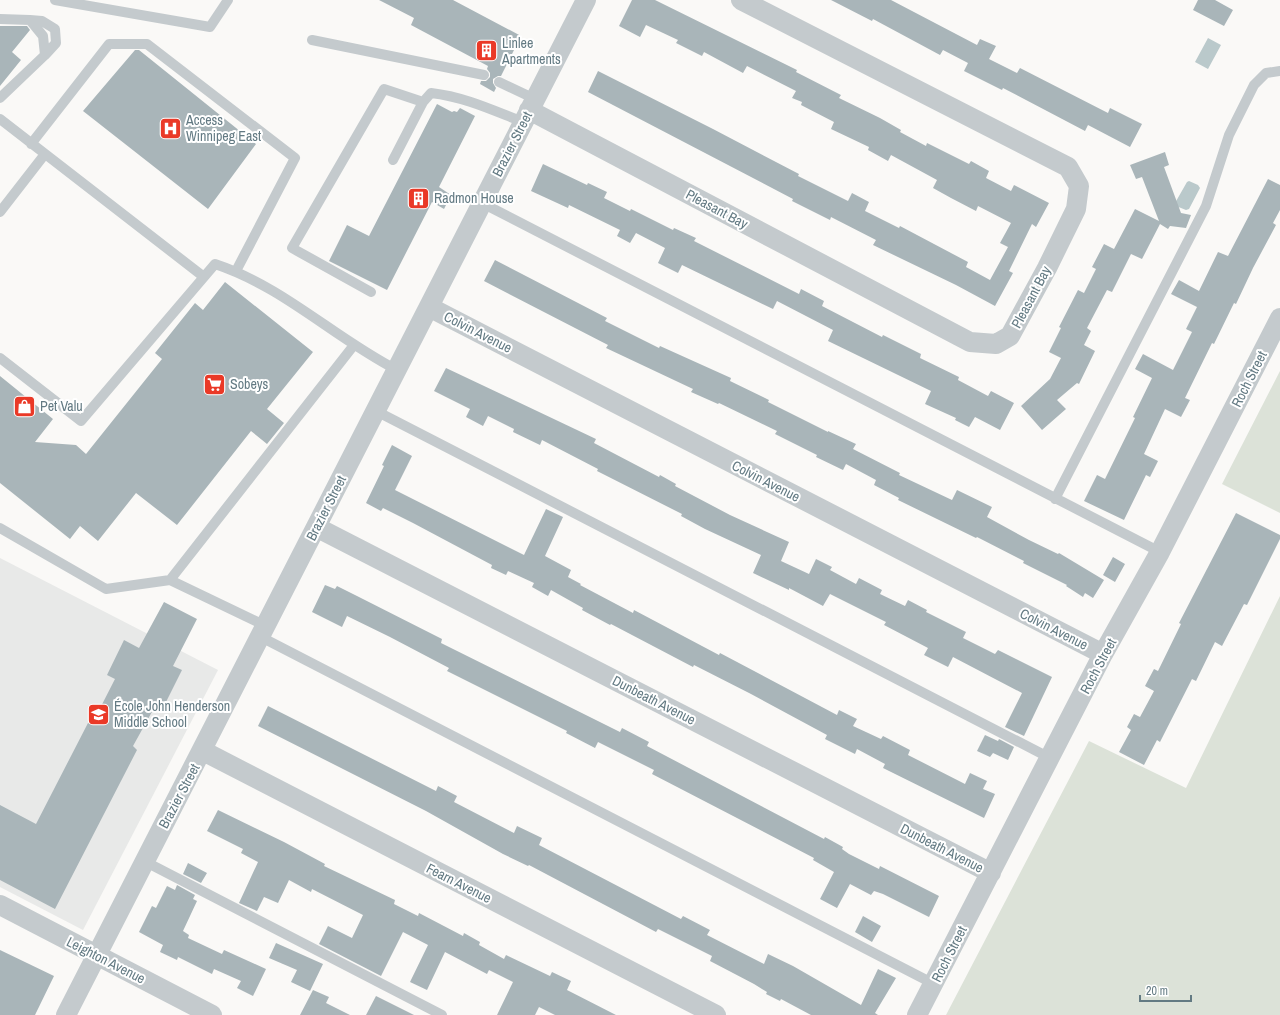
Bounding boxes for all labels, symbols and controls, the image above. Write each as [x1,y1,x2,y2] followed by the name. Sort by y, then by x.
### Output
[501,34,561,68] place label: Linlee Apartments
[474,38,500,64] building icon: Linlee Apartments
[488,108,536,180] street label: Brazier Street
[185,111,261,145] place label: Access Winnipeg East
[157,115,183,141] hospital icon: Access Winnipeg East
[406,185,432,211] building icon: Radmon House
[683,185,751,233] street label: Pleasant Bay
[434,189,514,207] place label: Radmon House
[1007,263,1055,331] street label: Pleasant Bay
[441,307,515,357] street label: Colvin Avenue
[1227,348,1271,410] street label: Roch Street
[201,371,227,397] supermarket icon: Sobeys
[230,375,269,393] place label: Sobeys
[11,393,37,419] shop icon: Pet Valu
[40,397,83,415] place label: Pet Valu
[729,456,803,506] street label: Colvin Avenue
[302,472,350,544] street label: Brazier Street
[1017,604,1091,654] street label: Colvin Avenue
[1076,635,1120,697] street label: Roch Street
[609,671,699,729] street label: Dunbeath Avenue
[114,697,230,731] place label: École John Henderson Middle School
[85,701,111,727] school or university icon: École John Henderson Middle School
[154,761,204,831] street label: Brazier Street
[897,819,987,877] street label: Dunbeath Avenue
[423,859,495,907] street label: Fearn Avenue
[927,923,971,985] street label: Roch Street
[64,932,148,988] street label: Leighton Avenue
[1140,977,1191,1003] scale bar
[1146,983,1168,999] text: 20 m

